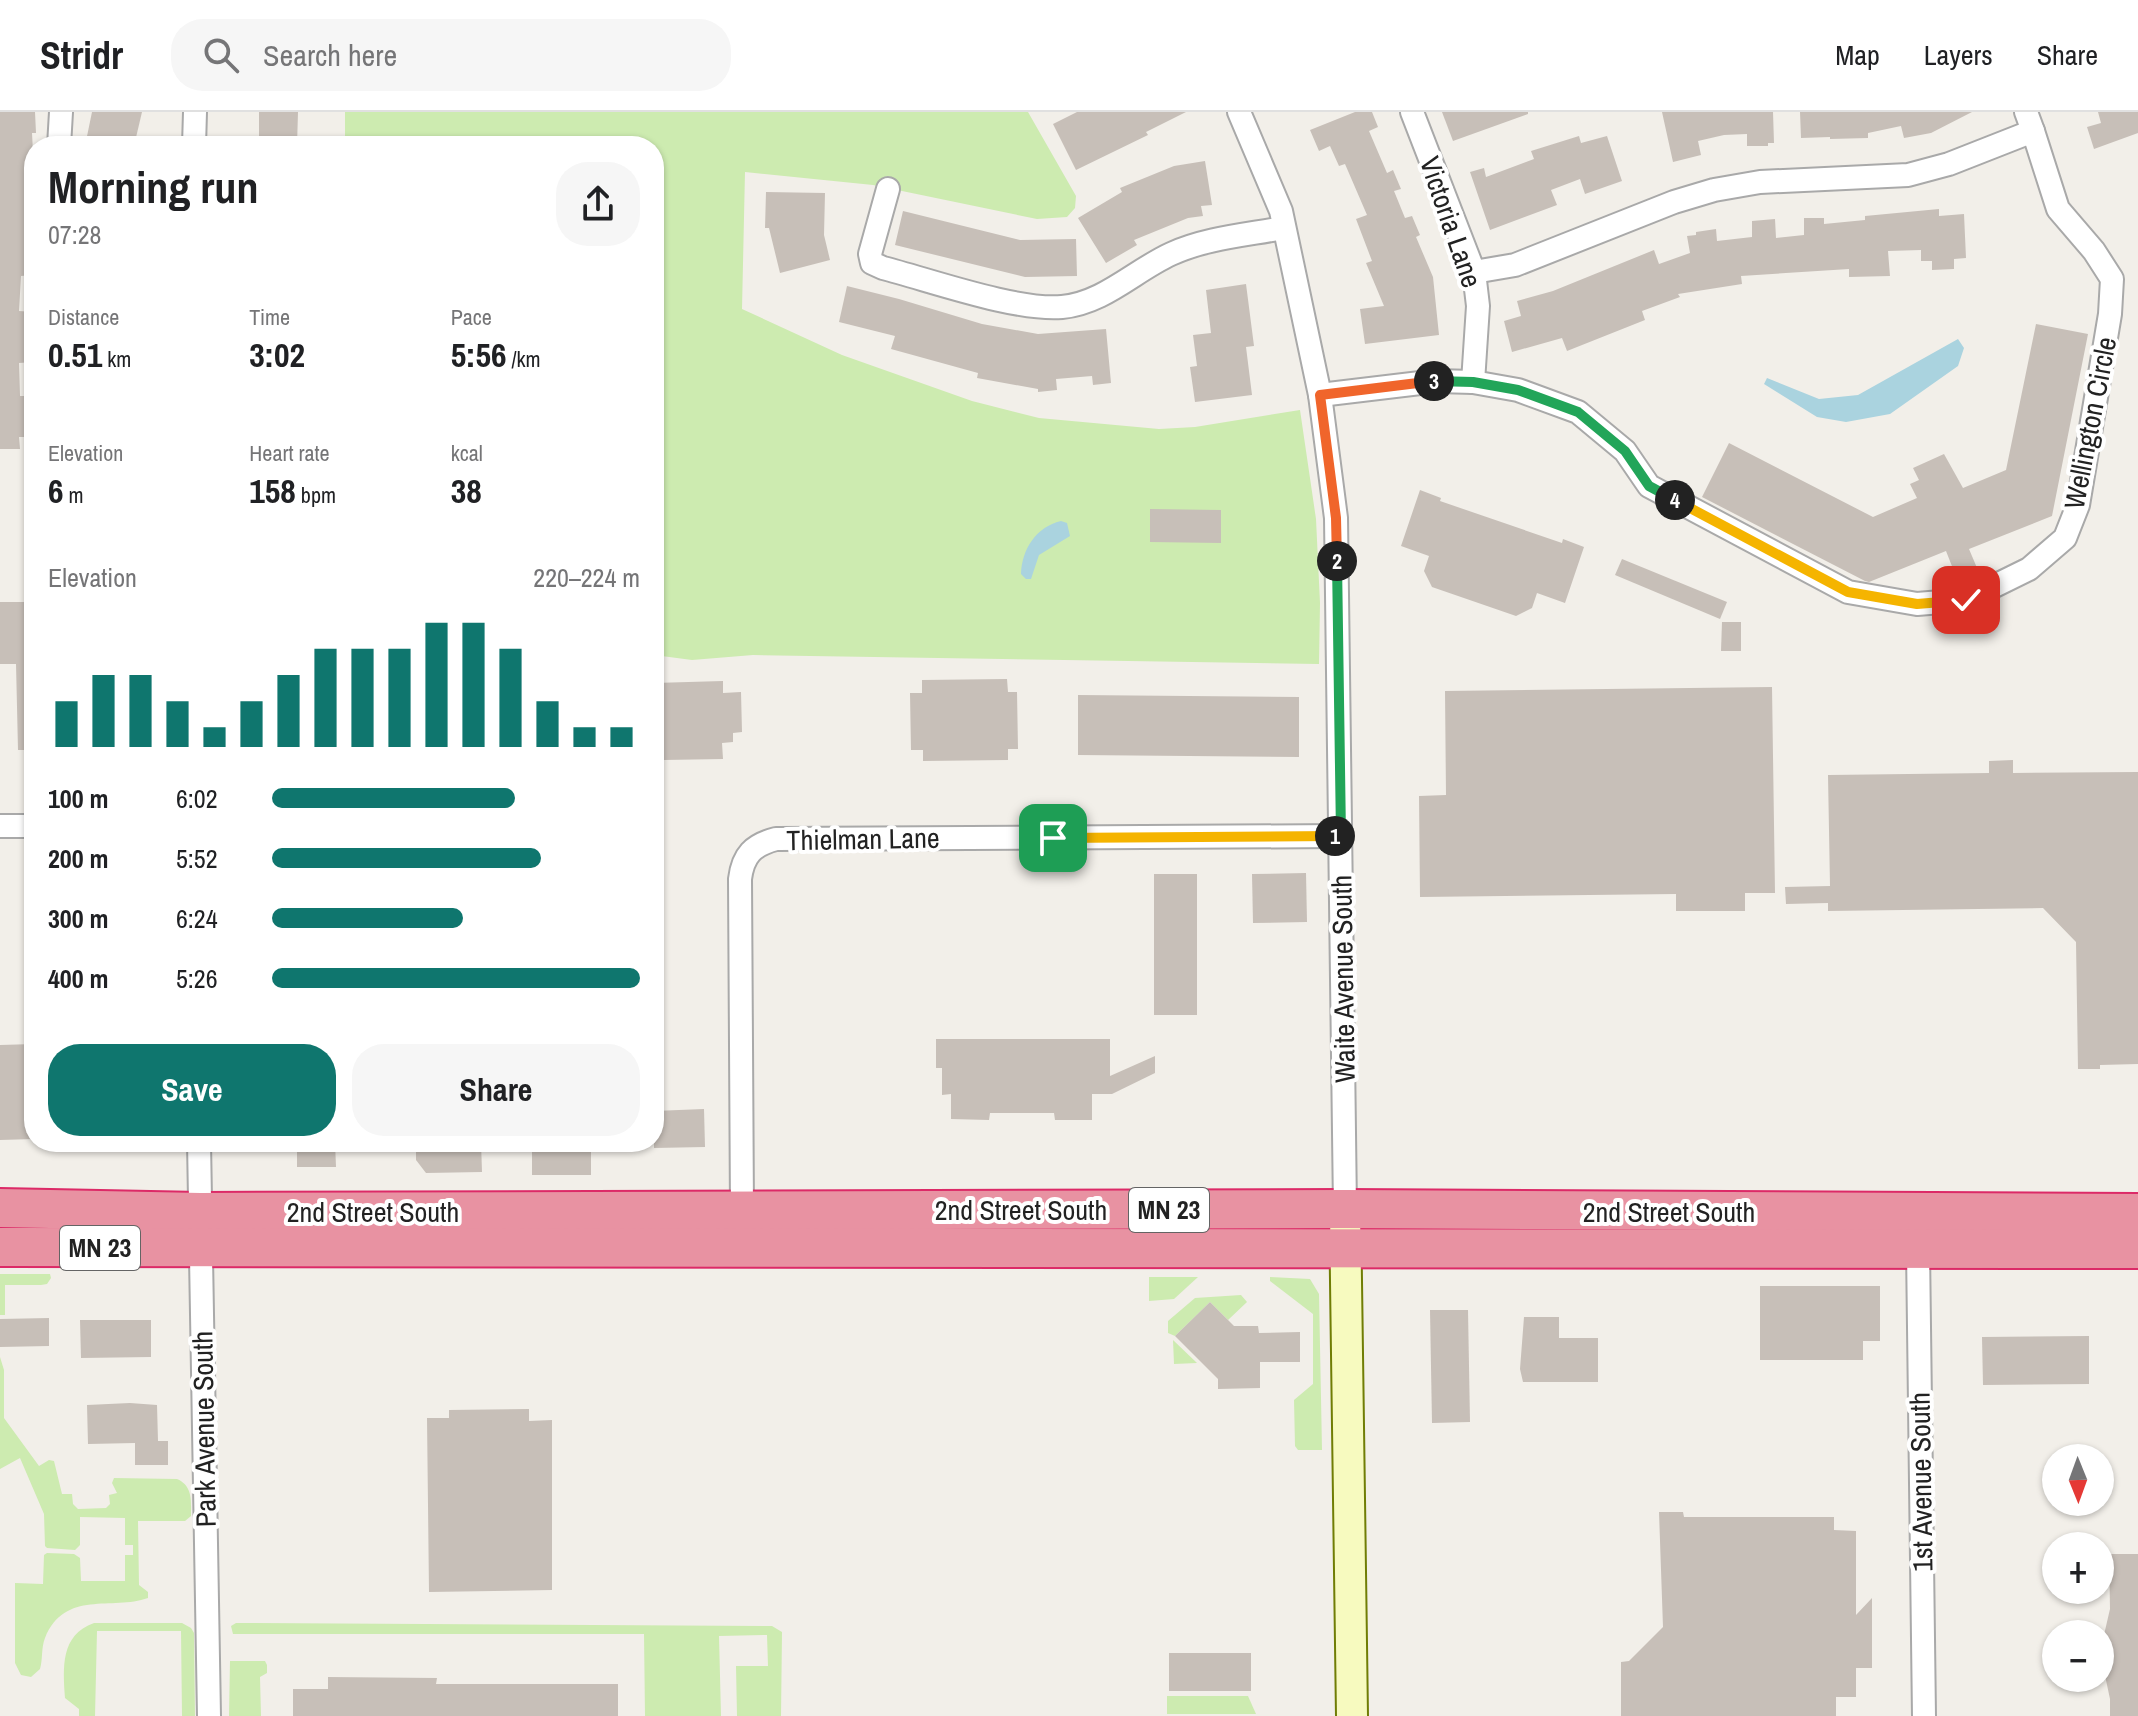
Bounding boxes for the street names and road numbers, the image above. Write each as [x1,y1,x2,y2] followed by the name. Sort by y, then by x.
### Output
[1411,151,1491,293] street label: Victoria Lane
[2055,334,2125,512] street label: Wellington Circle
[786,819,940,859] street label: Thielman Lane
[1322,875,1364,1083] street label: Waite Avenue South
[1129,1188,1209,1232] road number: MN 23
[935,1191,1107,1229] street label: 2nd Street South
[287,1193,459,1231] street label: 2nd Street South
[1583,1193,1755,1231] street label: 2nd Street South
[60,1226,140,1270] road number: MN 23
[183,1331,225,1527] street label: Park Avenue South
[1900,1392,1942,1572] street label: 1st Avenue South

